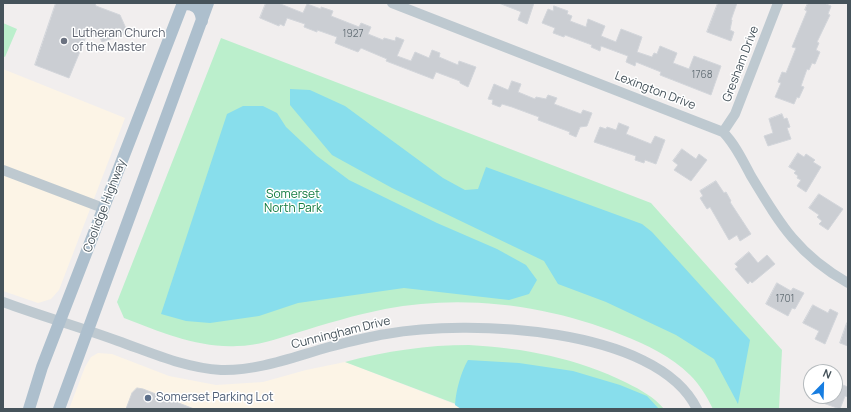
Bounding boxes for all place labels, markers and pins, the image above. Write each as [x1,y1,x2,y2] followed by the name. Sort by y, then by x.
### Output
[72,27,165,55] place label: Lutheran Church of the Master
[59,36,69,46] marker: Lutheran Church of the Master
[156,391,274,405] place label: Somerset Parking Lot
[143,393,153,403] marker: Somerset Parking Lot

